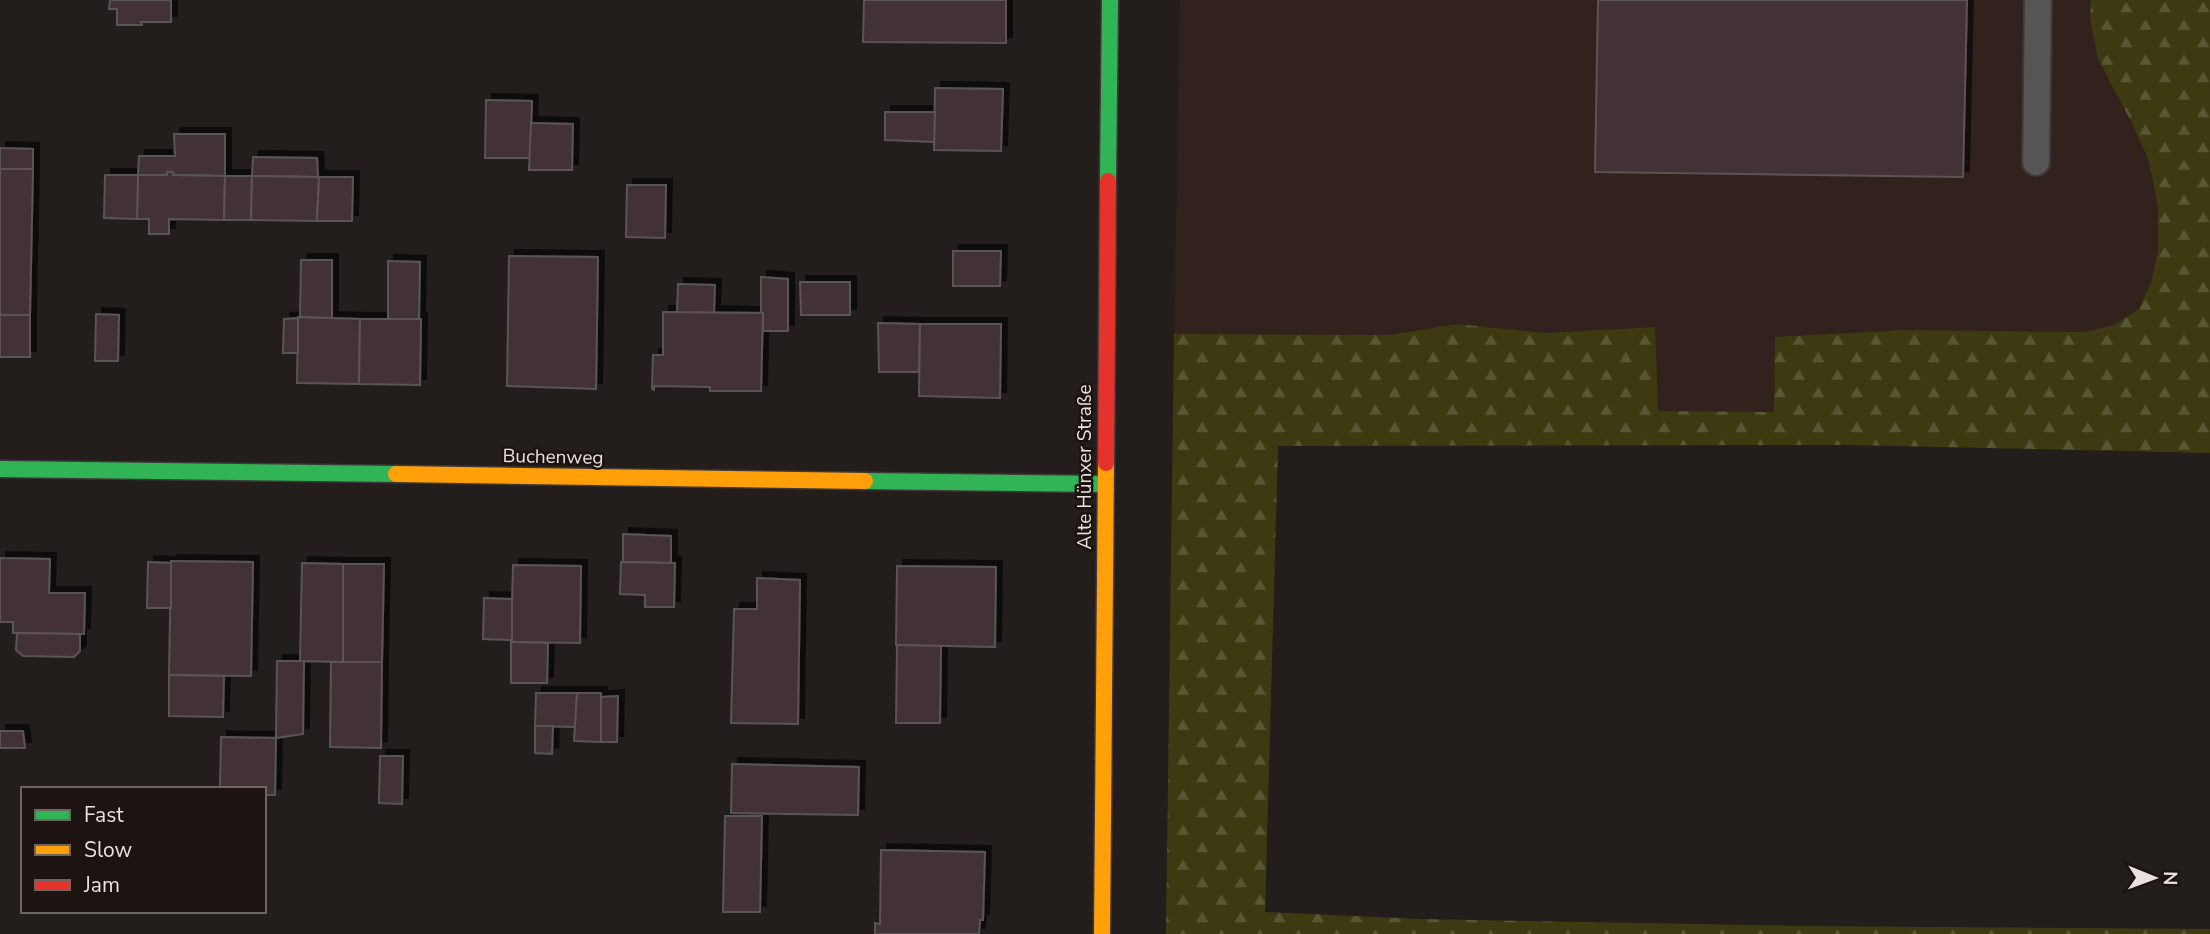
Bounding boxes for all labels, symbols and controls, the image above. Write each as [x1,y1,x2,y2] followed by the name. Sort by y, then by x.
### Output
[1072,384,1098,550] street label: Alte Hünxer Straße
[502,443,604,471] street label: Buchenweg
[21,787,266,913] legend
[84,801,124,829] text: Fast
[84,836,133,864] text: Slow
[2119,843,2189,913] north arrow
[83,871,120,899] text: Jam
[2157,871,2183,886] text: N

